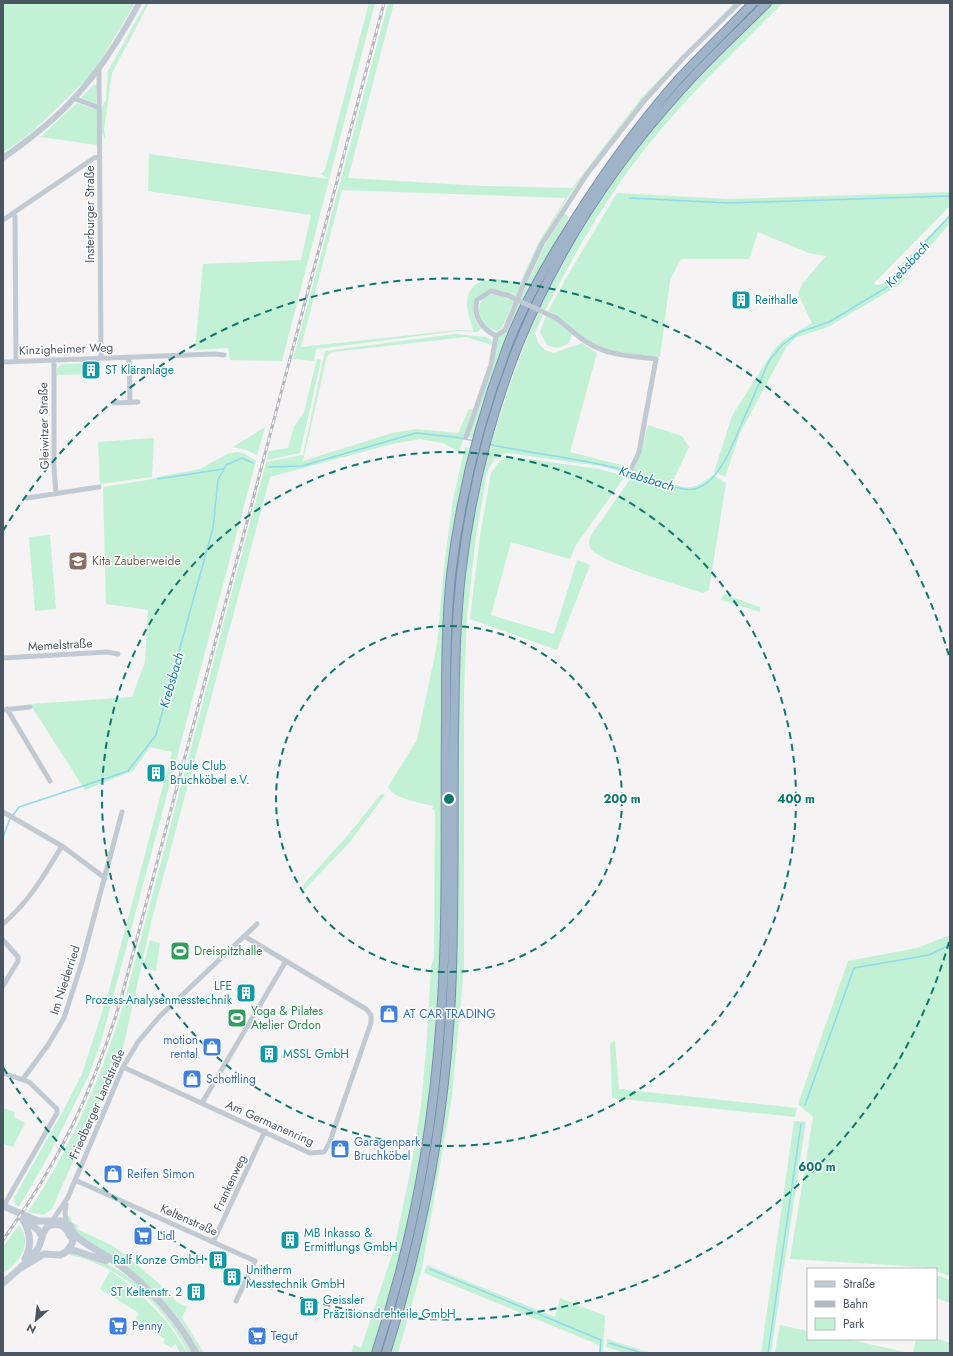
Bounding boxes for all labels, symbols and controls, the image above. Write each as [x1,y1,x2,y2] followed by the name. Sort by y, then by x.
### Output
[81,165,99,263] street label: Insterburger Straße
[881,237,934,292] water label: Krebsbach
[730,289,752,311] building icon: Reithalle
[755,291,798,309] place label: Reithalle
[18,338,114,360] street label: Kinzigheimer Weg
[80,359,102,381] building icon: ST Kläranlage
[105,361,174,379] place label: ST Kläranlage
[34,382,54,470] street label: Gleiwitzer Straße
[617,461,677,496] water label: Krebsbach
[67,550,89,572] school or university icon: Kita Zauberweide
[92,552,181,570] place label: Kita Zauberweide
[27,634,93,656] street label: Memelstraße
[154,650,189,710] water label: Krebsbach
[170,757,250,789] place label: Boule Club Bruchköbel e.V.
[145,762,167,784] building icon: Boule Club Bruchköbel e.V.
[603,790,641,808] text: 200 m
[777,790,815,808] text: 400 m
[442,792,456,806] centre of rings
[169,940,191,962] sports icon: Dreispitzhalle
[194,942,262,960] place label: Dreispitzhalle
[45,943,85,1017] street label: Im Niederried
[85,977,233,1009] place label: LFE Prozess-Analysenmesstechnik
[235,982,257,1004] building icon: LFE Prozess-Analysenmesstechnik
[251,1002,323,1034] place label: Yoga & Pilates Atelier Ordon
[378,1003,400,1025] shop icon: AT CAR TRADING
[403,1005,495,1023] place label: AT CAR TRADING
[226,1007,248,1029] sports icon: Yoga & Pilates Atelier Ordon
[163,1031,198,1063] place label: motion rental
[201,1036,223,1058] shop icon: motion rental
[258,1043,280,1065] building icon: MSSL GmbH
[283,1045,349,1063] place label: MSSL GmbH
[65,1046,129,1162] street label: Friedberger Landstraße
[181,1068,203,1090] shop icon: Schottling
[206,1070,256,1088] place label: Schottling
[223,1096,317,1150] street label: Am Germanenring
[354,1133,421,1165] place label: Garagenpark Bruchköbel
[329,1138,351,1160] shop icon: Garagenpark Bruchköbel
[209,1152,251,1214] street label: Frankenweg
[798,1158,836,1176] text: 600 m
[102,1163,124,1185] shop icon: Reifen Simon
[127,1165,194,1183] place label: Reifen Simon
[157,1199,221,1241] street label: Keltenstraße
[304,1224,398,1256] place label: MB Inkasso & Ermittlungs GmbH
[132,1225,154,1247] supermarket icon: Lidl
[157,1227,175,1245] place label: Lidl
[279,1229,301,1251] building icon: MB Inkasso & Ermittlungs GmbH
[207,1249,229,1271] building icon: Ralf Konze GmbH
[113,1251,204,1269] place label: Ralf Konze GmbH
[246,1261,345,1293] place label: Unitherm Messtechnik GmbH
[221,1266,243,1288] building icon: Unitherm Messtechnik GmbH
[807,1268,937,1340] legend
[843,1275,875,1293] text: Straße
[185,1281,207,1303] building icon: ST Keltenstr. 2
[110,1283,182,1301] place label: ST Keltenstr. 2
[323,1291,456,1323] place label: Geissler Präzisionsdrehteile GmbH
[843,1295,868,1313] text: Bahn
[298,1296,320,1318] building icon: Geissler Präzisionsdrehteile GmbH
[16,1300,56,1340] north arrow
[107,1315,129,1337] supermarket icon: Penny
[843,1315,865,1333] text: Park
[132,1317,163,1335] place label: Penny
[24,1320,39,1338] text: N
[246,1325,268,1347] supermarket icon: Tegut
[271,1327,298,1345] place label: Tegut

